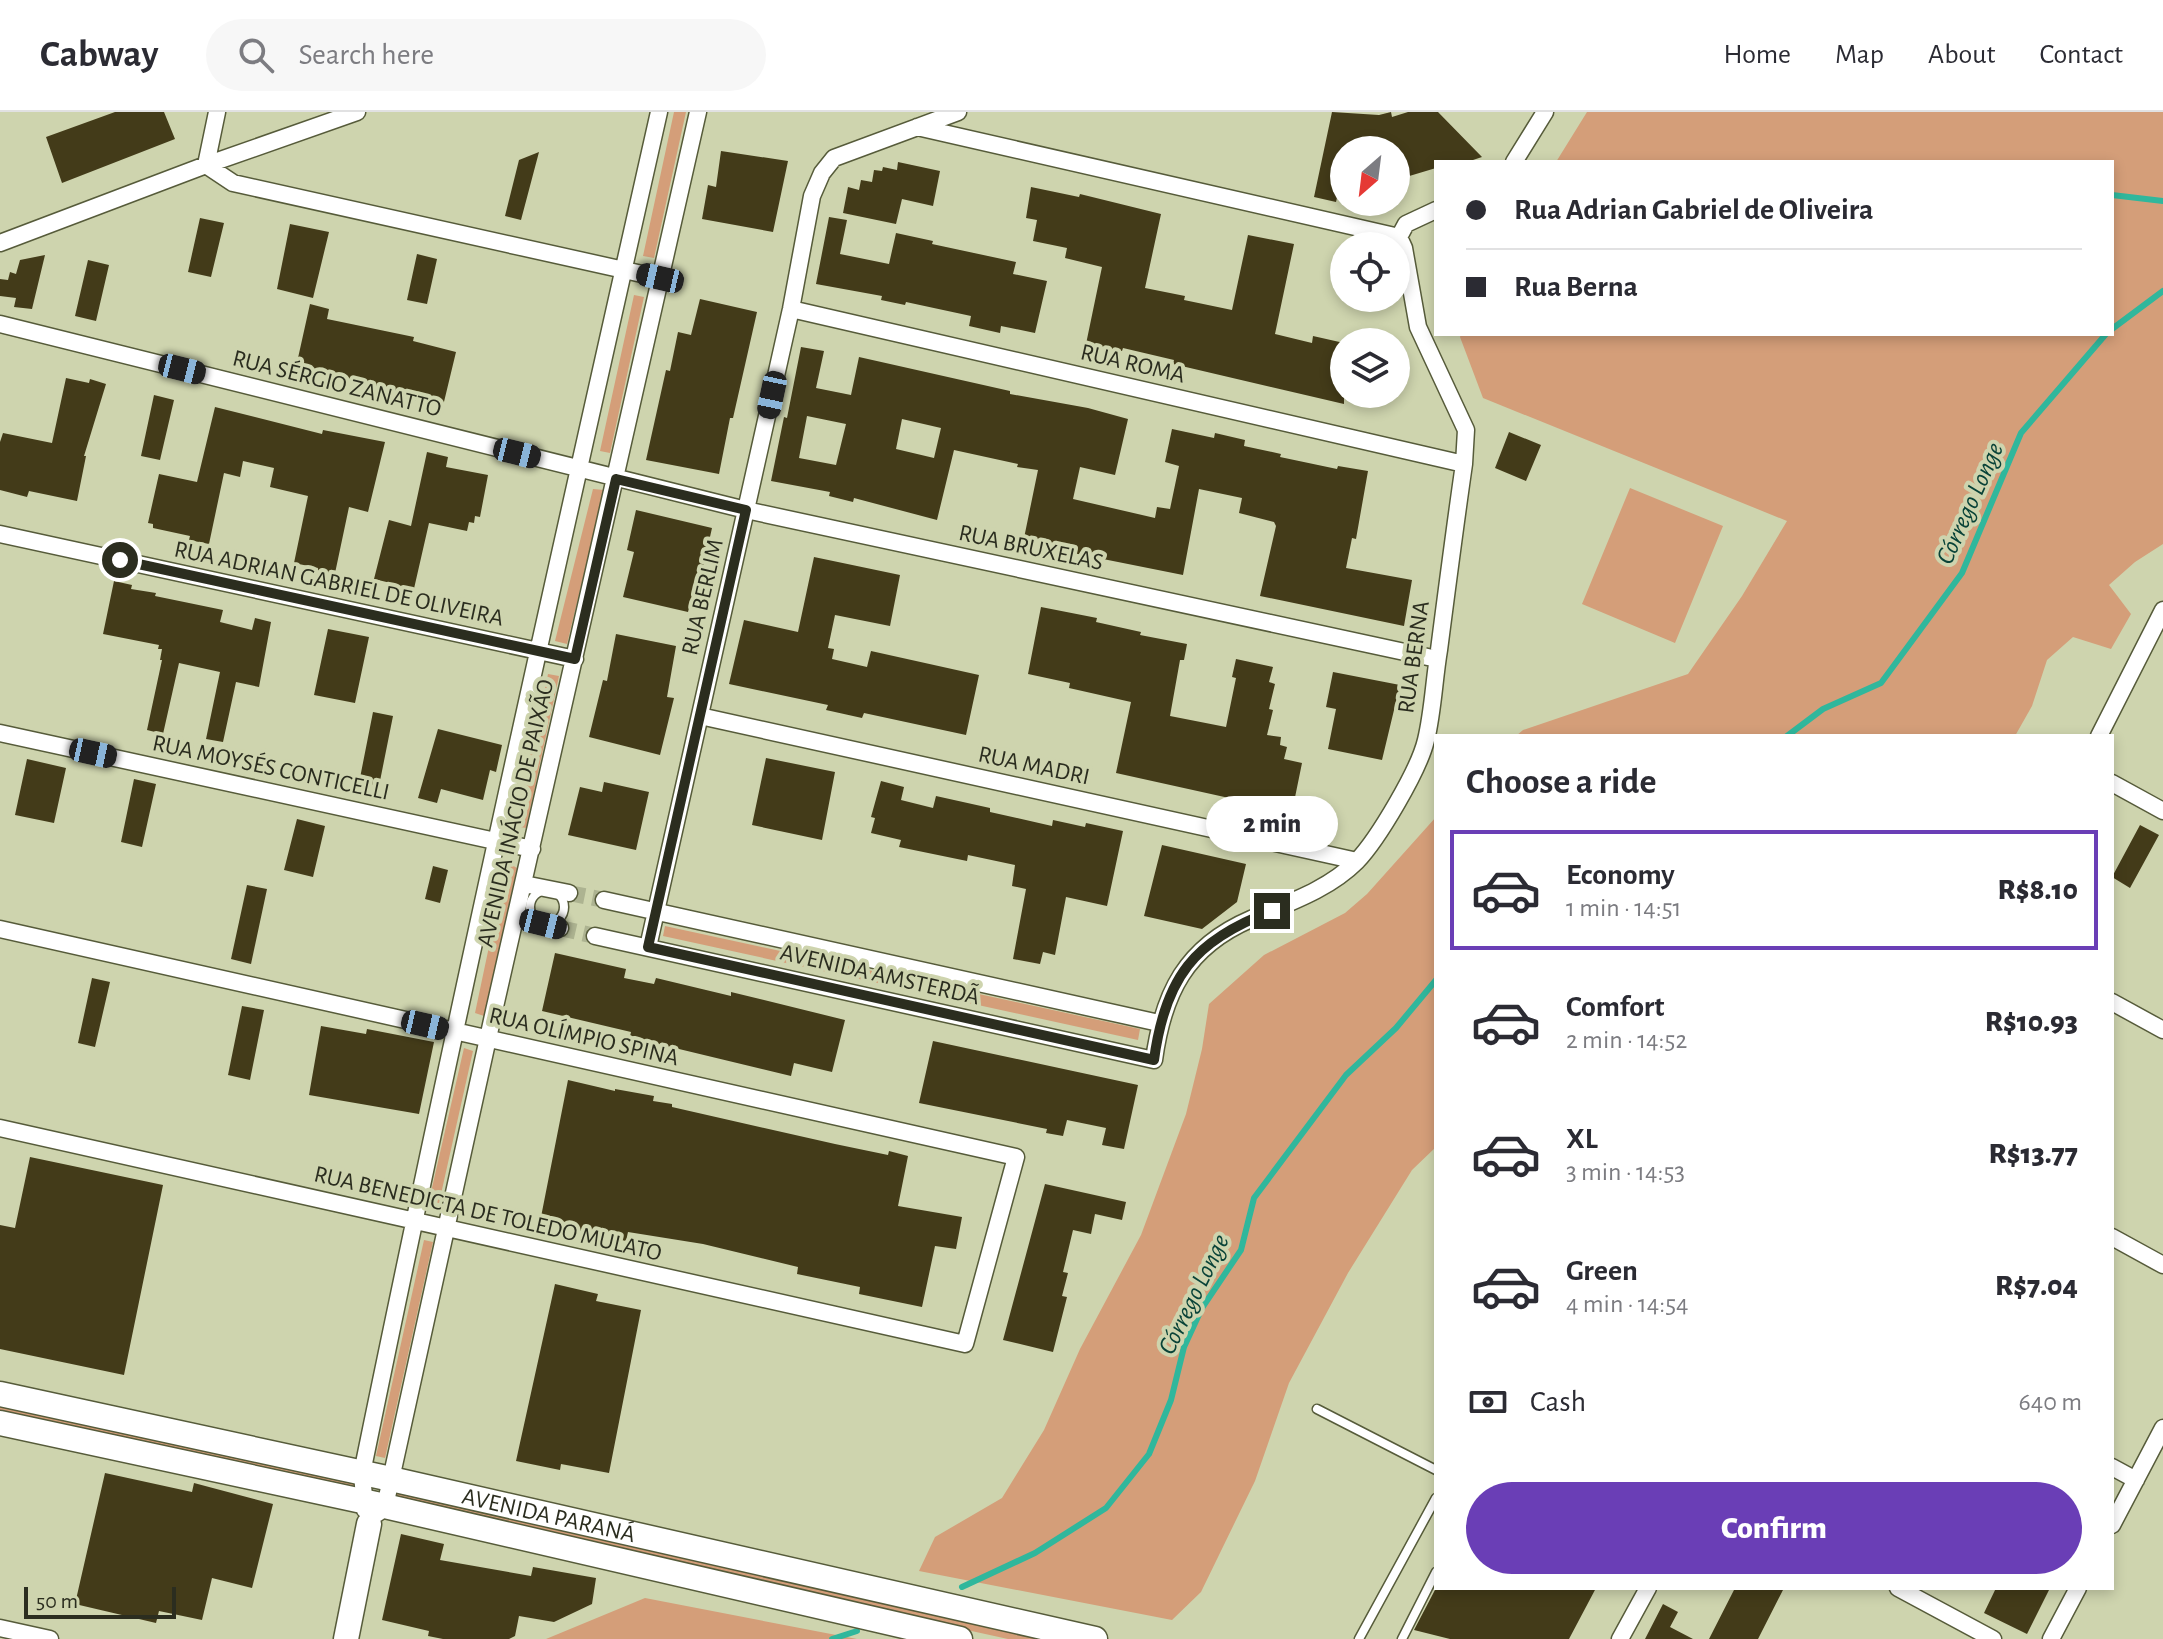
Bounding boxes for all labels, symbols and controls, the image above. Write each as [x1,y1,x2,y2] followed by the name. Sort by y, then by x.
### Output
[206,19,766,91] search box
[234,33,278,77] icon: search
[40,36,158,74] text: Cabway
[298,40,434,70] text: Search here
[1724,41,1791,69] text: Home
[1835,41,1884,69] text: Map
[1928,41,1996,69] text: About
[2040,41,2123,69] text: Contact
[1330,136,1410,216] north arrow
[1330,136,1410,408] map controls
[1514,195,1873,225] text: Rua Adrian Gabriel de Oliveira
[1330,232,1410,312] button: locate
[634,261,686,295] car
[1514,272,1638,302] text: Rua Berna
[1330,328,1410,408] button: layers
[1078,340,1187,388] street label: RUA ROMA
[230,344,444,422] street label: RUA SÉRGIO ZANATTO
[156,352,208,386] car
[755,369,789,421] car
[491,436,543,470] car
[1932,439,2008,568] water label: Córrego Longe
[956,521,1105,575] street label: RUA BRUXELAS
[172,537,506,631] street label: RUA ADRIAN GABRIEL DE OLIVEIRA
[678,537,728,658] street label: RUA BERLIM
[102,542,138,578] route start
[1394,599,1434,715] street label: RUA BERNA
[472,677,558,949] street label: AVENIDA INÁCIO DE PAIXÃO
[150,729,392,805] street label: RUA MOYSÉS CONTICELLI
[67,736,119,770] car
[976,742,1092,790] street label: RUA MADRI
[1466,764,1656,800] text: Choose a ride
[1206,795,1338,851] callout: 2 min
[1243,811,1301,837] text: 2 min
[1470,854,1542,926] icon: car
[1566,860,1675,890] text: Economy
[1998,875,2078,905] text: R$8.10
[1254,893,1290,929] route end
[1566,895,1682,921] text: 1 min · 14:51
[517,907,569,941] car
[778,938,982,1010] street label: AVENIDA AMSTERDÃ
[1470,986,1542,1058] icon: car
[1566,992,1665,1022] text: Comfort
[487,1002,682,1071] street label: RUA OLÍMPIO SPINA
[1985,1007,2078,1037] text: R$10.93
[399,1008,451,1042] car
[1566,1027,1687,1053] text: 2 min · 14:52
[1470,1118,1542,1190] icon: car
[1566,1124,1598,1154] text: XL
[1989,1139,2078,1169] text: R$13.77
[1566,1159,1685,1185] text: 3 min · 14:53
[312,1162,664,1266] street label: RUA BENEDICTA DE TOLEDO MULATO
[1154,1230,1234,1359] water label: Córrego Longe
[1470,1250,1542,1322] icon: car
[1566,1256,1638,1286] text: Green
[1995,1271,2078,1301] text: R$7.04
[1566,1291,1689,1317] text: 4 min · 14:54
[1466,1380,1510,1424] icon: cash
[1530,1387,1586,1417] text: Cash
[2018,1389,2082,1415] text: 640 m
[1466,1482,2082,1574] button: Confirm
[460,1485,638,1547] street label: AVENIDA PARANÁ
[24,1583,176,1619] scale bar
[36,1590,78,1612] text: 50 m

